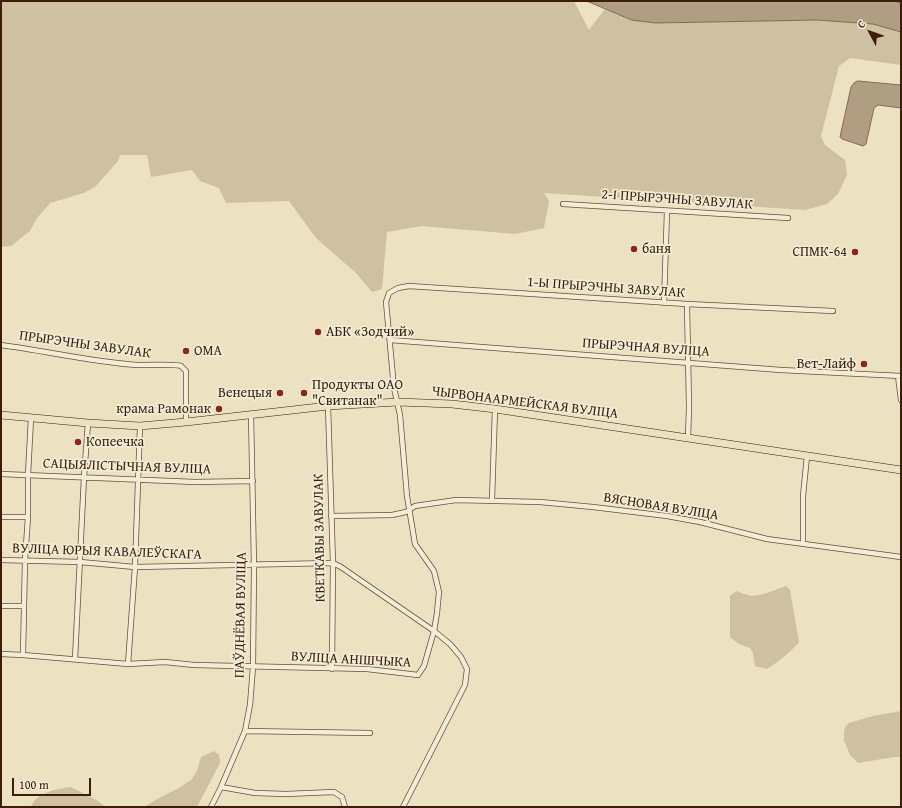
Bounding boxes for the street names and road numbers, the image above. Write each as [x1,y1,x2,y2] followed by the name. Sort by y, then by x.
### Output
[601,186,753,214] street label: 2-І ПРЫРЭЧНЫ ЗАВУЛАК
[526,274,686,302] street label: 1-Ы ПРЫРЭЧНЫ ЗАВУЛАК
[18,327,152,363] street label: ПРЫРЭЧНЫ ЗАВУЛАК
[582,335,710,361] street label: ПРЫРЭЧНАЯ ВУЛІЦА
[431,383,619,423] street label: ЧЫРВОНААРМЕЙСКАЯ ВУЛІЦА
[43,456,211,478] street label: САЦЫЯЛІСТЫЧНАЯ ВУЛІЦА
[310,474,330,602] street label: КВЕТКАВЫ ЗАВУЛАК
[602,490,720,524] street label: ВЯСНОВАЯ ВУЛІЦА
[12,540,202,564] street label: ВУЛІЦА ЮРЫЯ КАВАЛЕЎСКАГА
[231,552,251,678] street label: ПАЎДНЁВАЯ ВУЛІЦА
[290,648,412,672] street label: ВУЛІЦА АНІШЧЫКА

